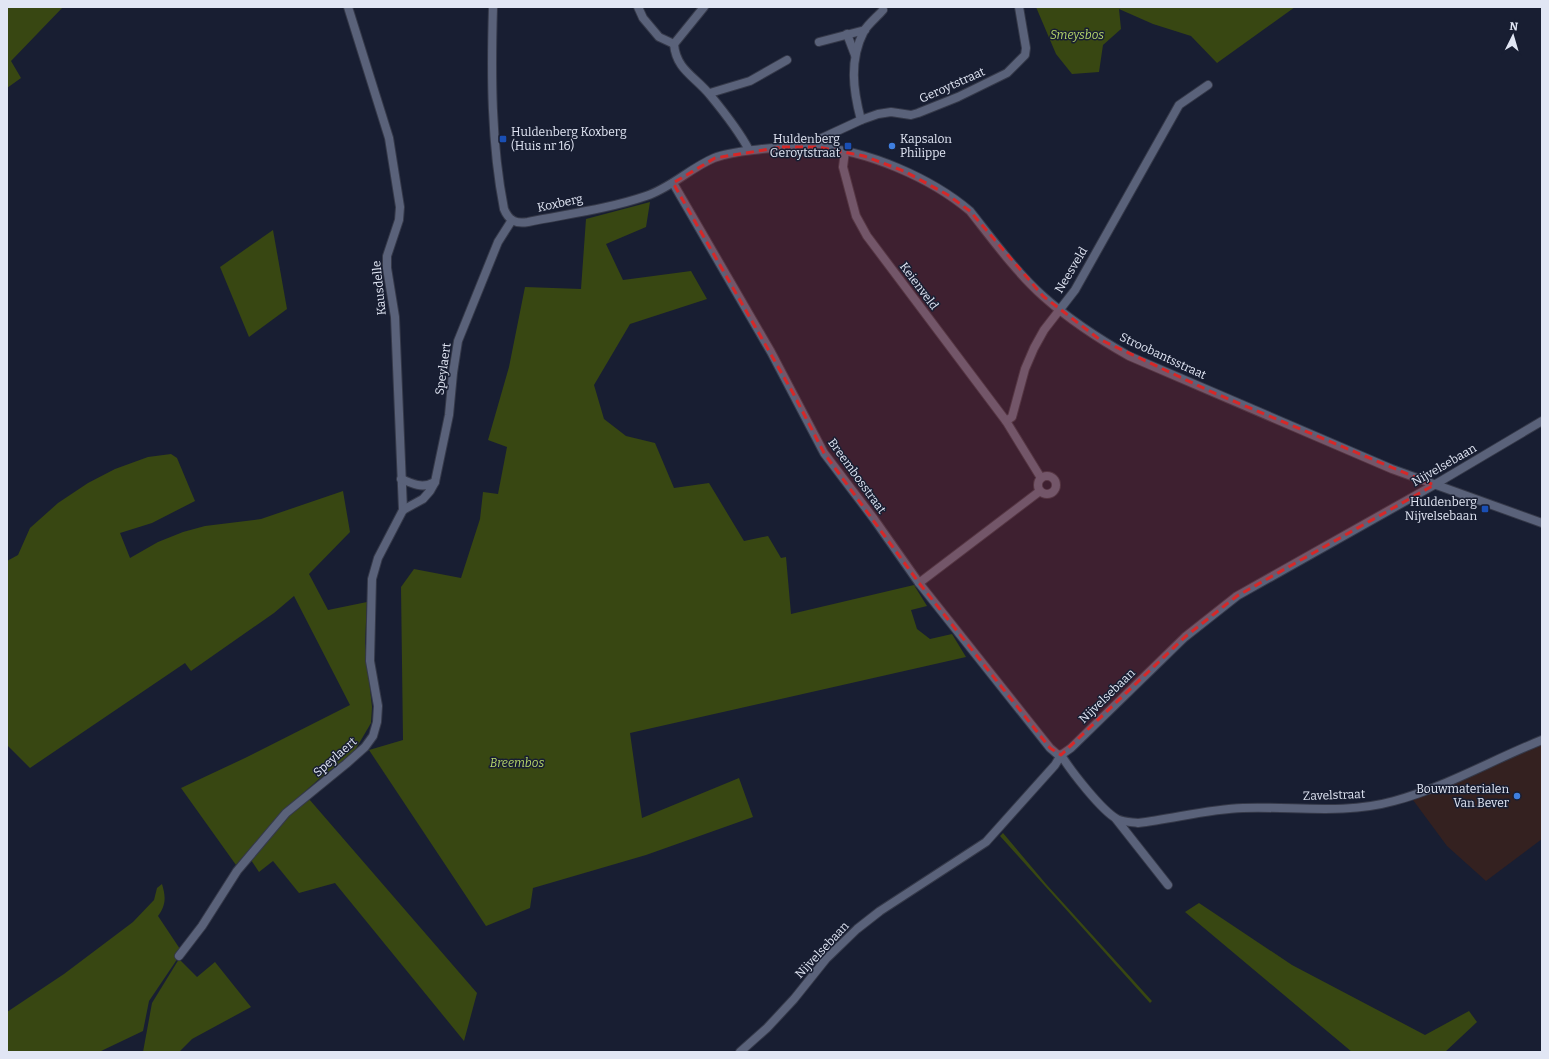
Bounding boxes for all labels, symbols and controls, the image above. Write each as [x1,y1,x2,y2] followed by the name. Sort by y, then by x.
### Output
[1493,16,1533,56] north arrow
[1509,20,1519,33] text: N
[1050,28,1104,42] park label: Smeysbos
[917,64,988,106] street label: Geroytstraat
[511,125,627,153] place label: Huldenberg Koxberg (Huis nr 16)
[770,132,841,160] place label: Huldenberg Geroytstraat
[900,132,952,160] place label: Kapsalon Philippe
[498,134,508,144] marker: Huldenberg Koxberg (Huis nr 16)
[843,141,853,151] marker: Huldenberg Geroytstraat
[887,141,897,151] marker: Kapsalon Philippe
[536,191,584,215] street label: Koxberg
[1052,244,1090,296] street label: Neesveld
[369,260,389,316] street label: Kausdelle
[897,260,941,312] street label: Keienveld
[1118,330,1209,382] street label: Stroobantsstraat
[432,341,454,396] street label: Speylaert
[825,436,889,517] street label: Breembosstraat
[1409,441,1479,489] street label: Nijvelsebaan
[1405,495,1477,523] place label: Huldenberg Nijvelsebaan
[1480,504,1490,514] marker: Huldenberg Nijvelsebaan
[1076,666,1138,726] street label: Nijvelsebaan
[311,734,360,780] street label: Speylaert
[490,756,544,770] park label: Breembos
[1416,782,1510,810] place label: Bouwmaterialen Van Bever
[1303,787,1366,803] street label: Zavelstraat
[1512,791,1522,801] marker: Bouwmaterialen Van Bever
[792,919,852,981] street label: Nijvelsebaan

